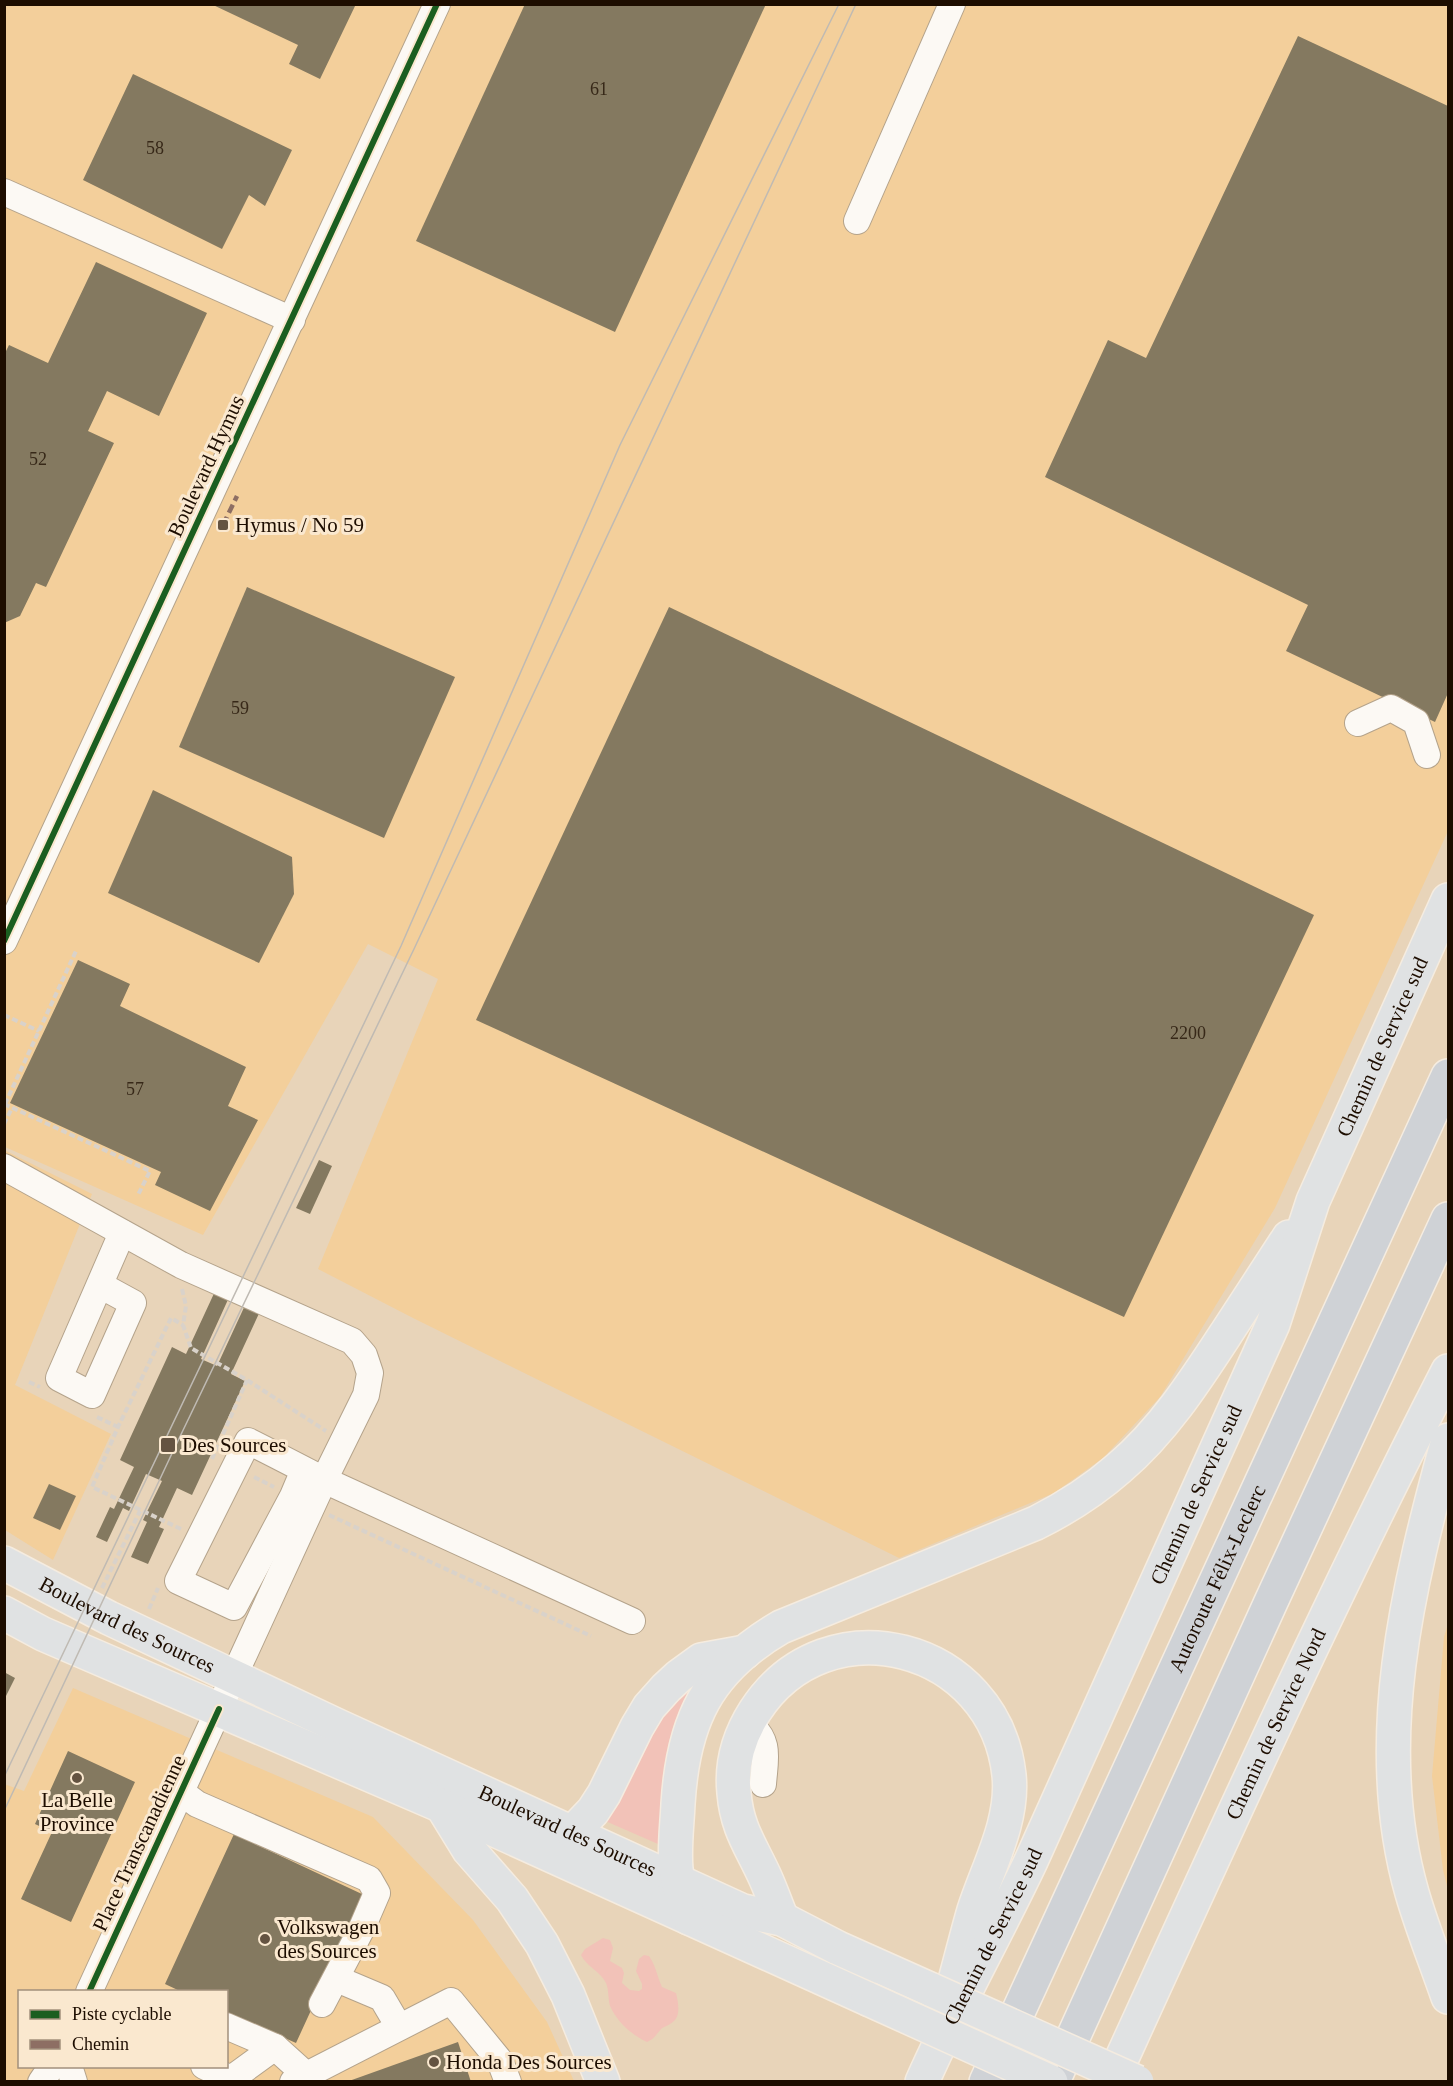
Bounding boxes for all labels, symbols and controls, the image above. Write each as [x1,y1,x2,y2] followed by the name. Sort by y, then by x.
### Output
[590,79,608,99] house number: 61
[146,138,164,158] house number: 58
[163,391,249,541] street label: Boulevard Hymus
[29,449,47,469] house number: 52
[235,513,364,537] place label: Hymus / No 59
[216,518,230,532] marker: Hymus / No 59
[231,698,249,718] house number: 59
[1332,953,1433,1140] street label: Chemin de Service sud
[1170,1023,1206,1043] house number: 2200
[126,1079,144,1099] house number: 57
[1145,1401,1247,1588] street label: Chemin de Service sud
[182,1433,286,1457] place label: Des Sources
[159,1436,177,1454] marker: Des Sources
[1164,1481,1271,1676] street label: Autoroute Félix-Leclerc
[35,1572,219,1678] street label: Boulevard des Sources
[1221,1624,1331,1823] street label: Chemin de Service Nord
[88,1751,190,1935] street label: Place Transcanadienne
[70,1771,84,1785] marker: La Belle Province
[475,1780,660,1882] street label: Boulevard des Sources
[40,1788,114,1836] place label: La Belle Province
[939,1844,1047,2029] street label: Chemin de Service sud
[277,1915,380,1963] place label: Volkswagen des Sources
[258,1932,272,1946] marker: Volkswagen des Sources
[18,1990,228,2068] legend
[72,2004,171,2024] text: Piste cyclable
[72,2034,129,2054] text: Chemin
[446,2050,612,2074] place label: Honda Des Sources
[427,2055,441,2069] marker: Honda Des Sources

